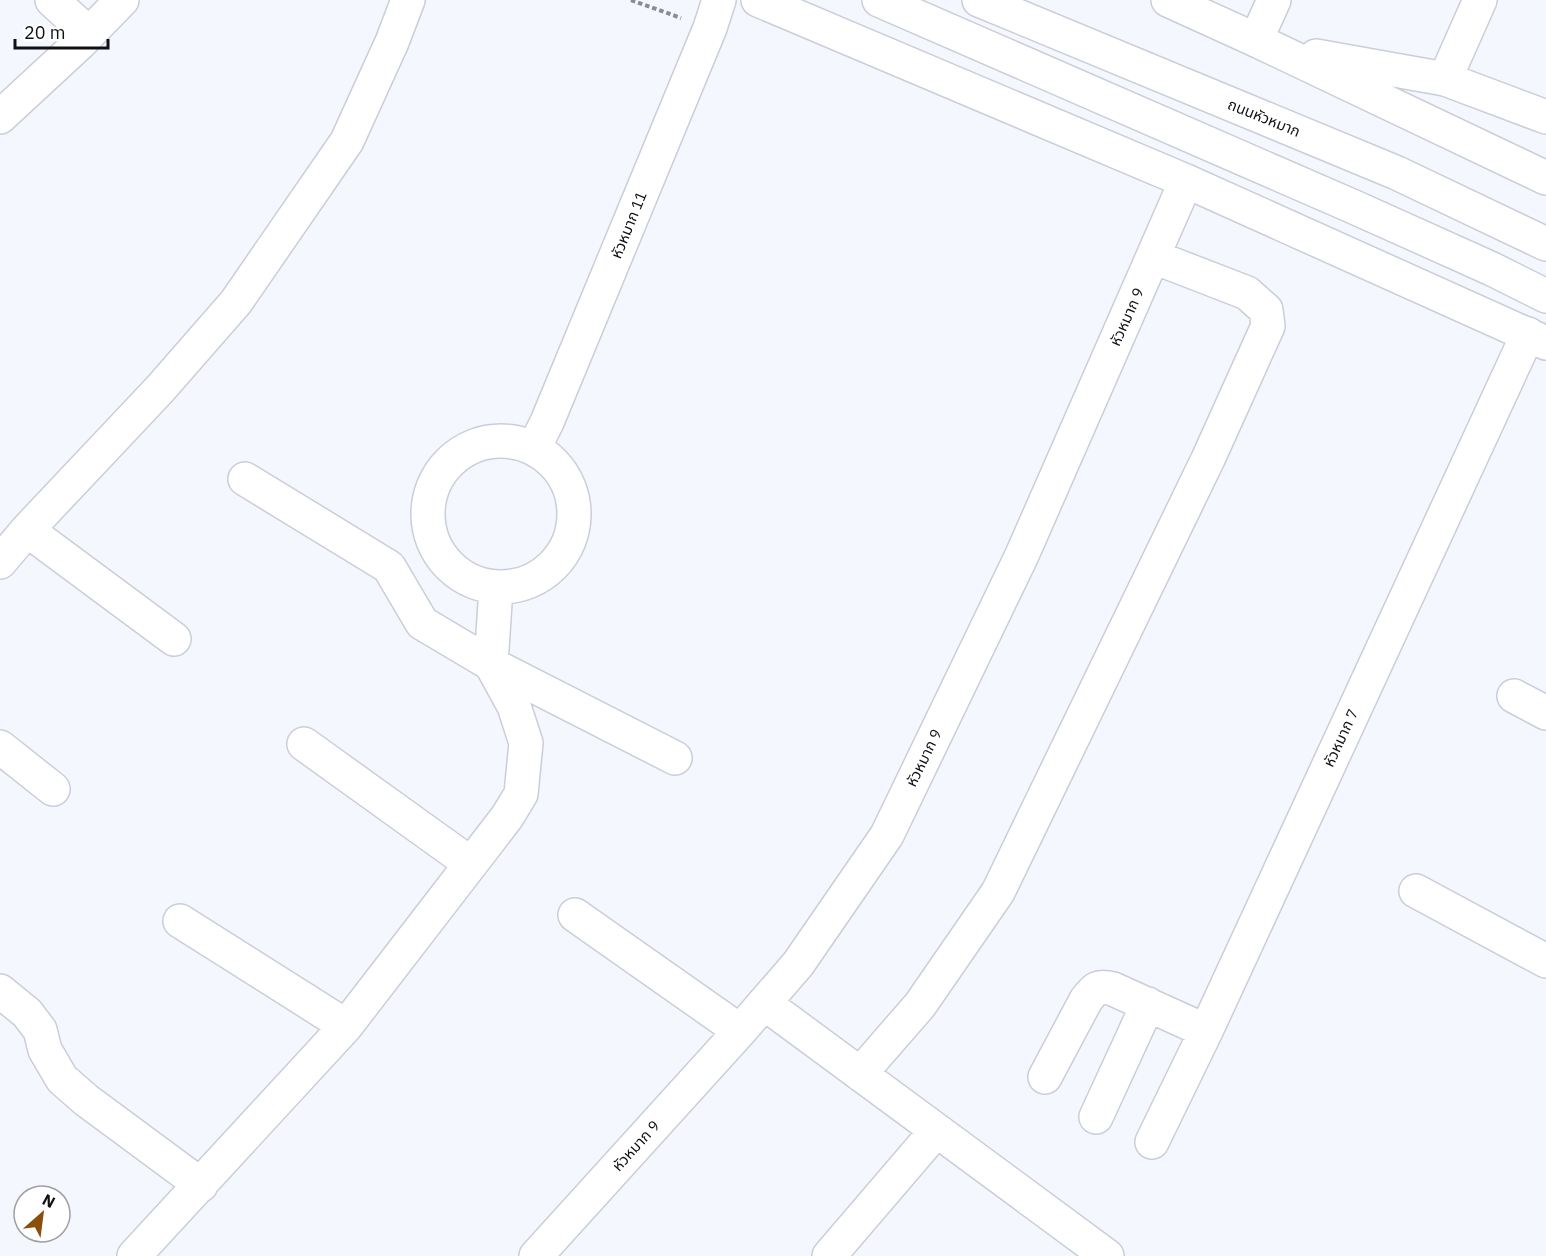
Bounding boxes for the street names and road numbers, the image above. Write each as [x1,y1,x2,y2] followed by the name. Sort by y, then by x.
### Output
[1225,94,1303,141] street label: ถนนหัวหมาก
[606,188,651,261] street label: หัวหมาก 11
[1105,285,1148,349] street label: หัวหมาก 9
[1319,706,1362,770] street label: หัวหมาก 7
[901,726,946,790] street label: หัวหมาก 9
[608,1116,663,1175] street label: หัวหมาก 9

